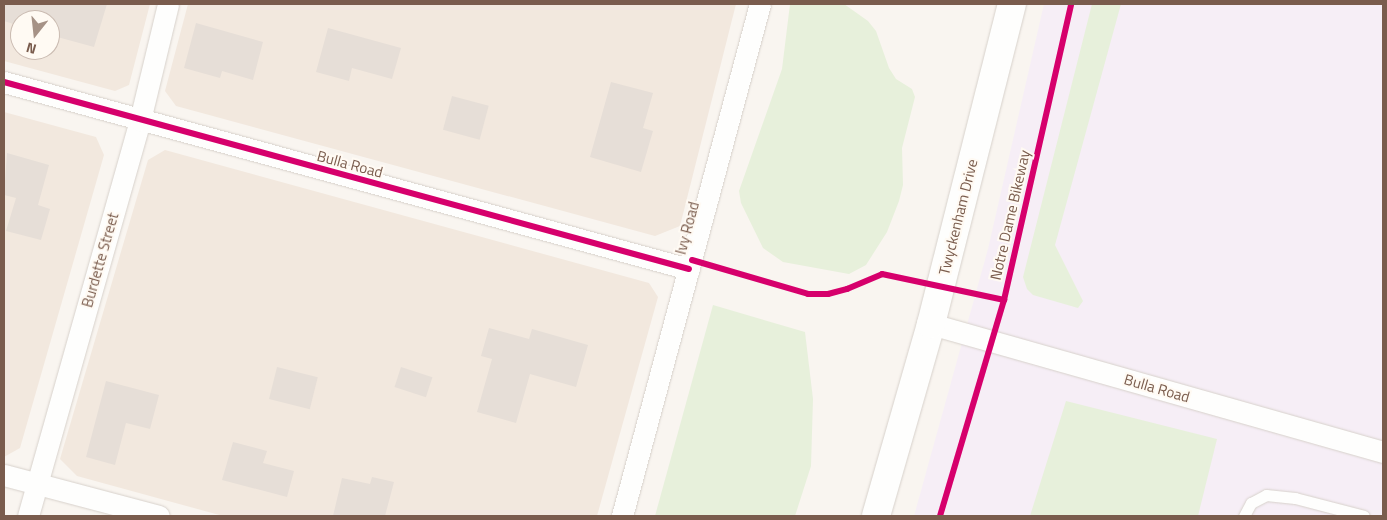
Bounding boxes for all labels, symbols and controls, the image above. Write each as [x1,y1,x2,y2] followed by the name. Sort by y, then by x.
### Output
[10,10,60,60] north arrow
[23,38,39,60] text: N
[315,147,385,181] street label: Bulla Road
[986,148,1034,282] street label: Notre Dame Bikeway
[935,157,981,277] street label: Twyckenham Drive
[671,200,703,256] street label: Ivy Road
[78,211,122,309] street label: Burdette Street
[1122,370,1192,406] street label: Bulla Road

